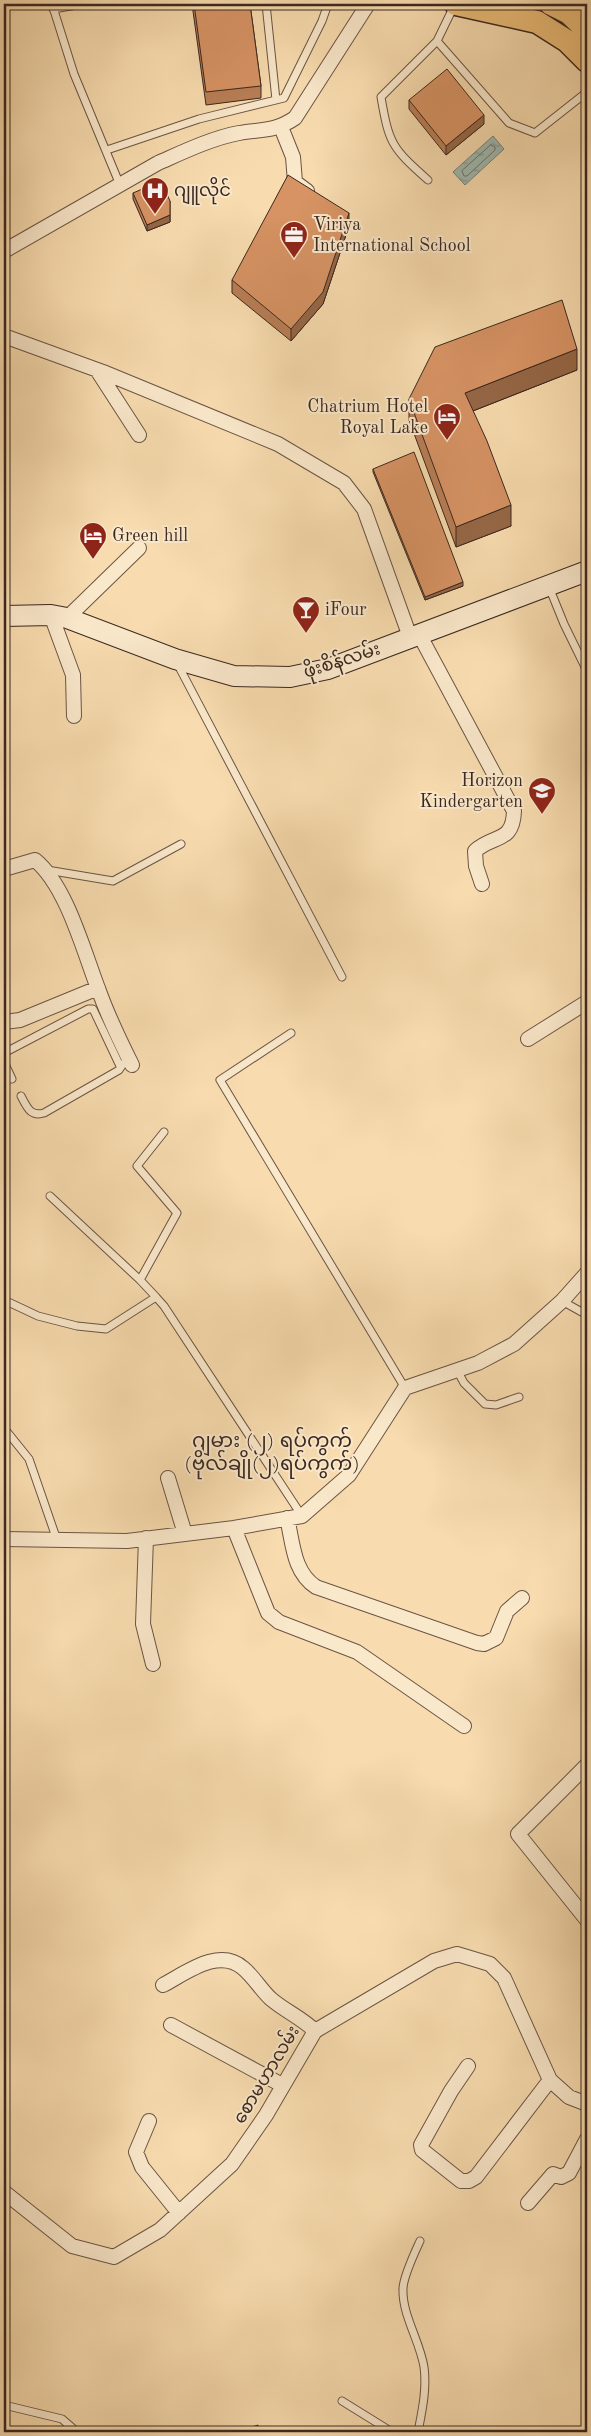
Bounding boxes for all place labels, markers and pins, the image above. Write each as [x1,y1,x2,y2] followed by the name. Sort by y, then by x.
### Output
[140,176,170,215] hospital icon: ဂျူလိုင်
[174,176,231,205] place label: ဂျူလိုင်
[313,216,471,255] place label: Viriya International School
[279,220,309,259] office icon: Viriya International School
[307,398,428,437] place label: Chatrium Hotel Royal Lake
[432,402,462,441] hotel icon: Chatrium Hotel Royal Lake
[78,521,108,560] hotel icon: Green hill
[112,527,188,545] place label: Green hill
[291,595,321,634] bar icon: iFour
[325,601,367,619] place label: iFour
[419,772,523,811] place label: Horizon Kindergarten
[527,776,557,815] school or university icon: Horizon Kindergarten

